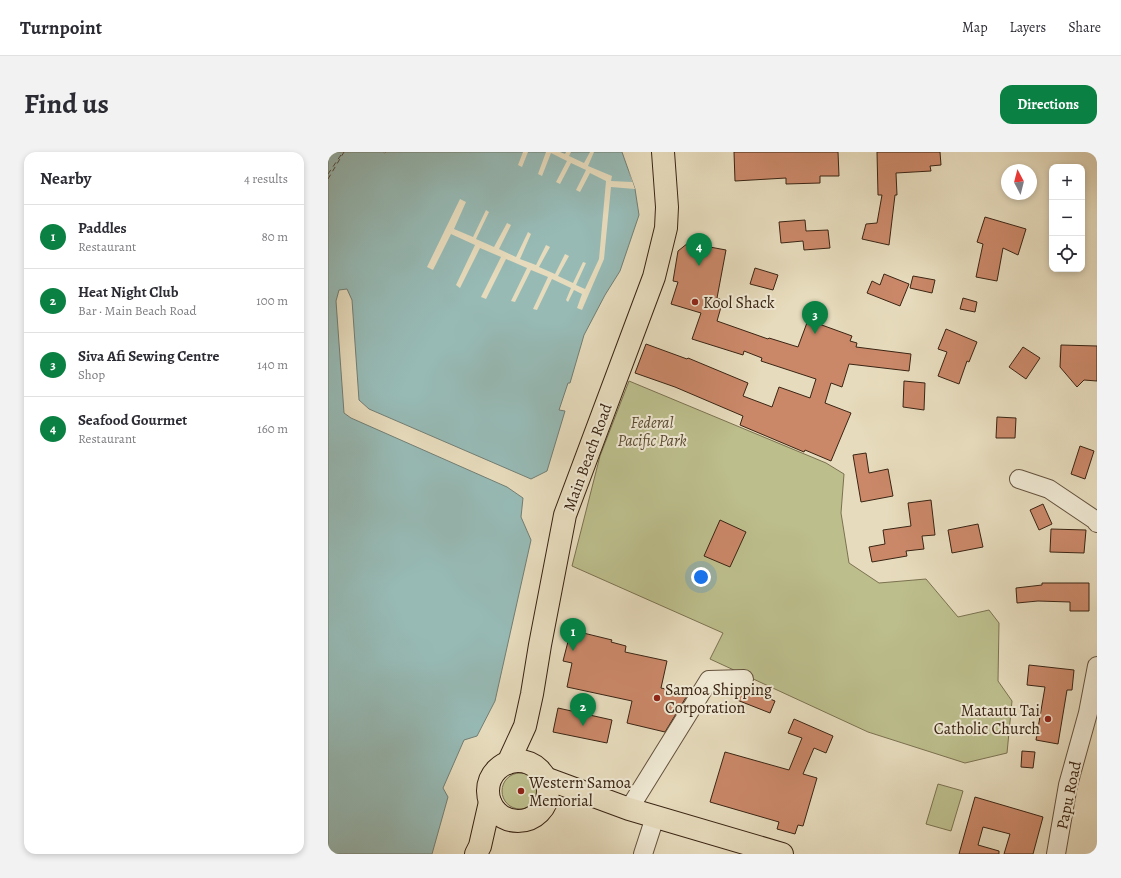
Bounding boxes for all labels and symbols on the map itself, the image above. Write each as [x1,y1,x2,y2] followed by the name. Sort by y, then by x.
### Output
[1001,164,1037,200] north arrow
[686,233,712,266] pin: 4
[703,292,775,314] place label: Kool Shack
[690,297,700,307] marker: Kool Shack
[802,301,828,334] pin: 3
[558,400,618,514] street label: Main Beach Road
[617,412,687,452] park label: Federal Pacific Park
[691,567,711,587] your location
[560,618,586,651] pin: 1
[665,679,772,719] place label: Samoa Shipping Corporation
[570,693,596,726] pin: 2
[652,693,662,703] marker: Samoa Shipping Corporation
[934,700,1040,740] place label: Matautu Tai Catholic Church
[1043,714,1053,724] marker: Matautu Tai Catholic Church
[1051,759,1087,832] street label: Papu Road
[528,772,632,812] place label: Western Samoa Memorial
[516,786,526,796] marker: Western Samoa Memorial

